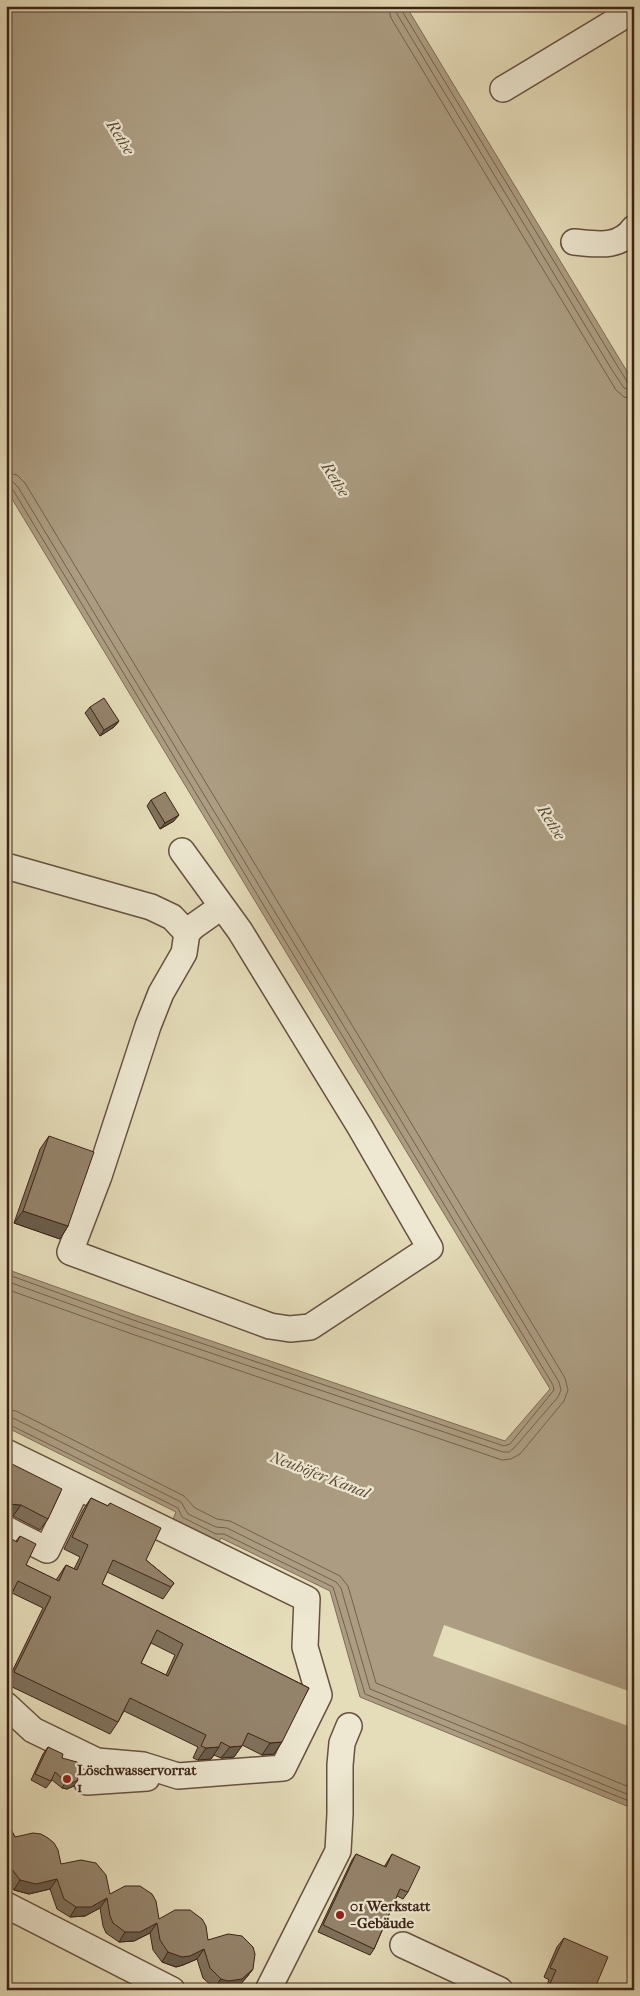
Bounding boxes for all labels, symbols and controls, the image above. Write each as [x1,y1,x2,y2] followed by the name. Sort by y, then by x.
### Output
[102,115,139,159] water label: Rethe
[317,457,354,501] water label: Rethe
[533,800,570,844] water label: Rethe
[267,1447,374,1503] water label: Neuhöfer Kanal
[77,1761,197,1796] place label: Löschwasservorrat 1
[61,1773,73,1785] marker: Löschwasservorrat 1
[350,1897,431,1932] place label: 01 Werkstatt - Gebäude
[334,1909,346,1921] marker: 01 Werkstatt - Gebäude

